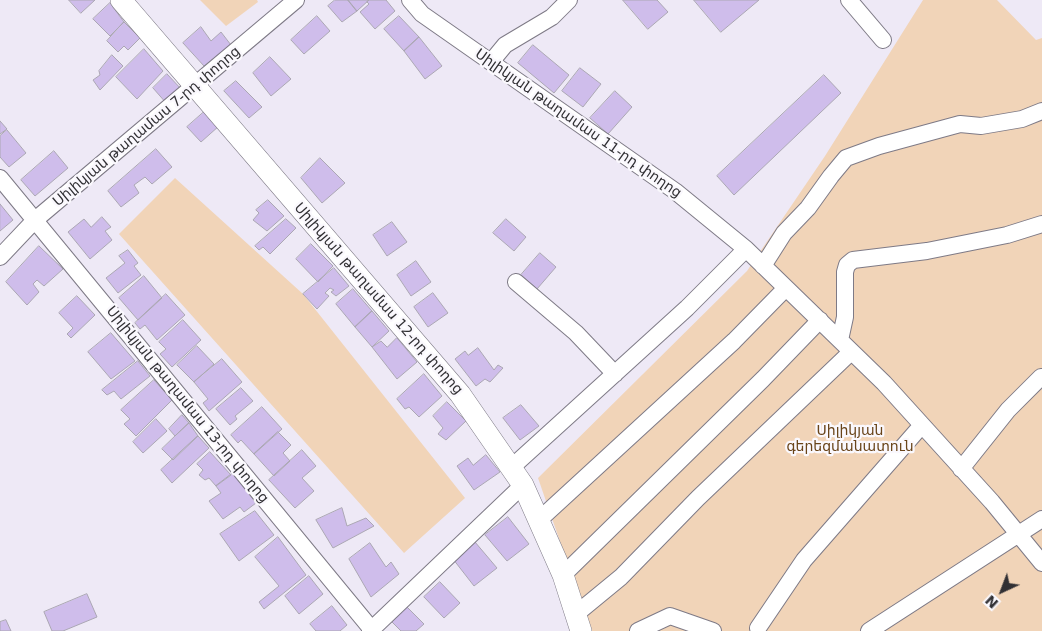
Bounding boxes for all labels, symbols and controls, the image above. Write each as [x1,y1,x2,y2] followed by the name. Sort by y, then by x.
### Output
[50,44,244,210] street label: Սիլիկյան թաղամաս 7-րդ փողոց
[471,46,685,202] street label: Սիլիկյան թաղամաս 11-րդ փողոց
[290,200,466,398] street label: Սիլիկյան թաղամաս 12-րդ փողոց
[102,303,272,507] street label: Սիլիկյան թաղամաս 13-րդ փողոց
[786,423,914,456] park label: Սիլիկյան գերեզմանատուն
[977,566,1027,616] north arrow
[982,592,1002,612] text: N

